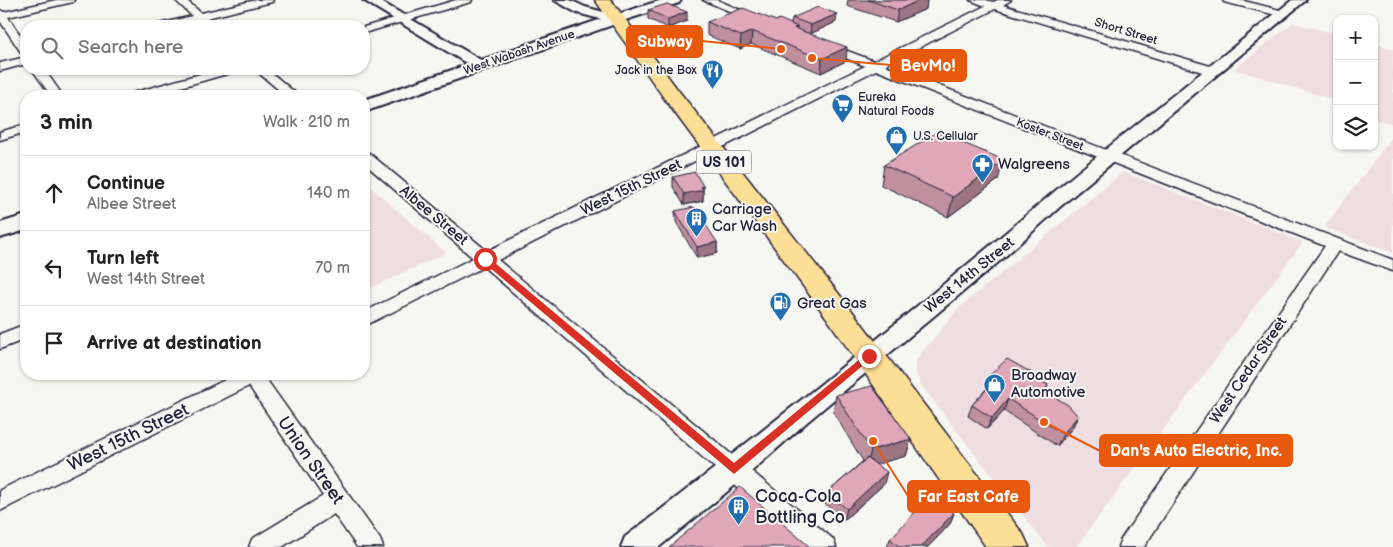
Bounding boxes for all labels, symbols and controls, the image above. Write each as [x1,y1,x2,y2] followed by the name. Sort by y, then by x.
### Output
[1093,15,1159,48] street label: Short Street
[1333,15,1378,150] map controls
[1333,15,1378,60] button: +
[20,20,370,75] search box
[462,26,577,79] street label: West Wabash Avenue
[627,26,702,57] callout: Subway
[638,33,693,52] text: Subway
[38,34,66,62] icon: search
[78,36,183,59] text: Search here
[891,50,966,81] callout: BevMo!
[900,57,956,76] text: BevMo!
[701,58,725,89] restaurant icon: Jack in the Box
[1333,60,1378,105] button: −
[615,63,697,78] place label: Jack in the Box
[858,90,934,119] place label: Eureka Natural Foods
[830,92,854,123] supermarket icon: Eureka Natural Foods
[1333,105,1378,150] button: layers
[40,110,93,135] text: 3 min
[263,113,350,132] text: Walk · 210 m
[1014,115,1086,154] street label: Koster Street
[885,124,909,155] shop icon: U.S. Cellular
[913,129,978,144] place label: U.S. Cellular
[696,150,752,173] road number: US 101
[970,152,994,183] pharmacy icon: Walgreens
[578,155,685,220] street label: West 15th Street
[998,155,1071,174] place label: Walgreens
[87,172,165,195] text: Continue
[40,179,68,207] icon: ahead
[396,181,472,250] street label: Albee Street
[307,184,350,203] text: 140 m
[87,195,176,214] text: Albee Street
[712,200,777,236] place label: Carriage Car Wash
[684,206,708,237] building icon: Carriage Car Wash
[920,233,1019,318] street label: West 14th Street
[87,247,159,270] text: Turn left
[474,248,497,271] route start
[40,254,68,282] icon: left
[315,259,350,278] text: 70 m
[87,270,205,289] text: West 14th Street
[769,291,793,322] fuel station icon: Great Gas
[797,294,867,313] place label: Great Gas
[1206,313,1291,427] street label: West Cedar Street
[40,329,68,357] icon: arrive
[87,332,262,355] text: Arrive at destination
[858,345,881,368] route end
[1011,366,1085,402] place label: Broadway Automotive
[983,372,1007,403] shop icon: Broadway Automotive
[64,399,193,476] street label: West 15th Street
[273,413,349,508] street label: Union Street
[1100,435,1292,466] callout: Dan's Auto Electric, Inc.
[1110,442,1283,461] text: Dan's Auto Electric, Inc.
[908,481,1029,512] callout: Far East Cafe
[755,486,845,528] place label: Coca-Cola Bottling Co
[917,488,1019,507] text: Far East Cafe
[727,494,751,525] building icon: Coca-Cola Bottling Co

